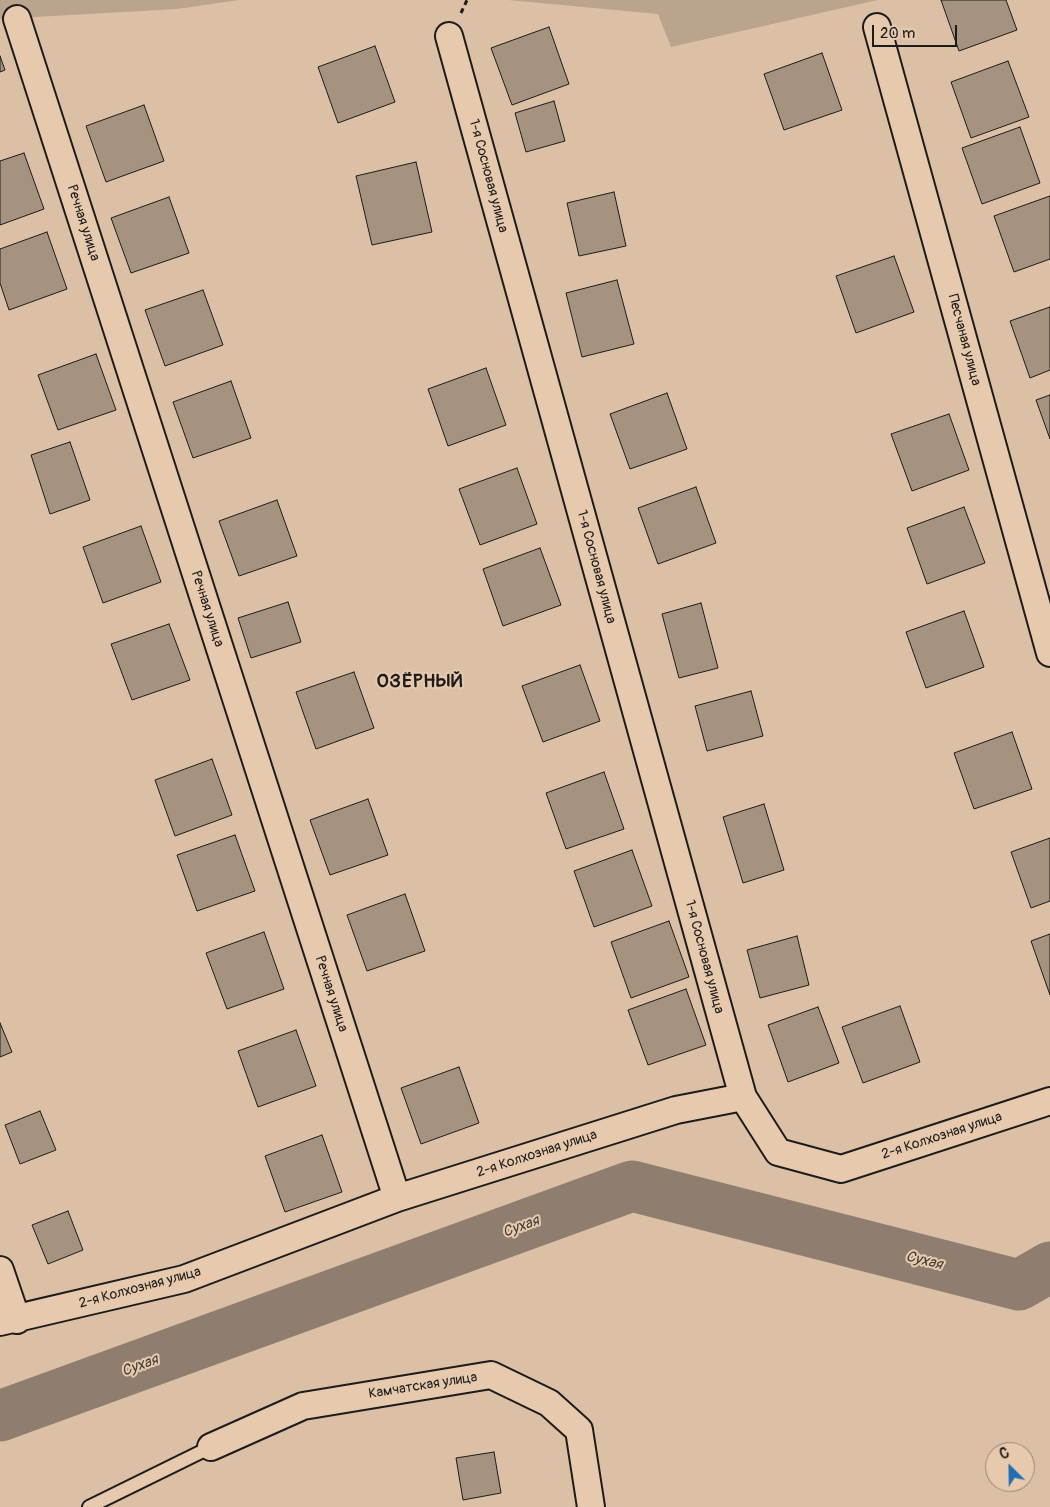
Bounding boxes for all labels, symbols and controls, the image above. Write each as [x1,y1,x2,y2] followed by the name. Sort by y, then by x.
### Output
[875,15,960,47] scale bar
[880,24,915,43] text: 20 m
[465,117,511,235] street label: 1-я Сосновая улица
[63,183,103,263] street label: Речная улица
[944,292,984,388] street label: Песчаная улица
[573,508,619,626] street label: 1-я Сосновая улица
[187,569,227,649] street label: Речная улица
[376,671,464,693] district label: ОЗЁРНЫЙ
[681,898,727,1016] street label: 1-я Сосновая улица
[311,954,351,1034] street label: Речная улица
[880,1109,1004,1163] street label: 2-я Колхозная улица
[475,1127,599,1181] street label: 2-я Колхозная улица
[500,1212,542,1242] water label: Сухая
[904,1248,944,1274] water label: Сухая
[77,1264,203,1312] street label: 2-я Колхозная улица
[119,1351,161,1381] water label: Сухая
[368,1369,478,1403] street label: Камчатская улица
[985,1442,1035,1492] north arrow
[997,1444,1012,1463] text: С

